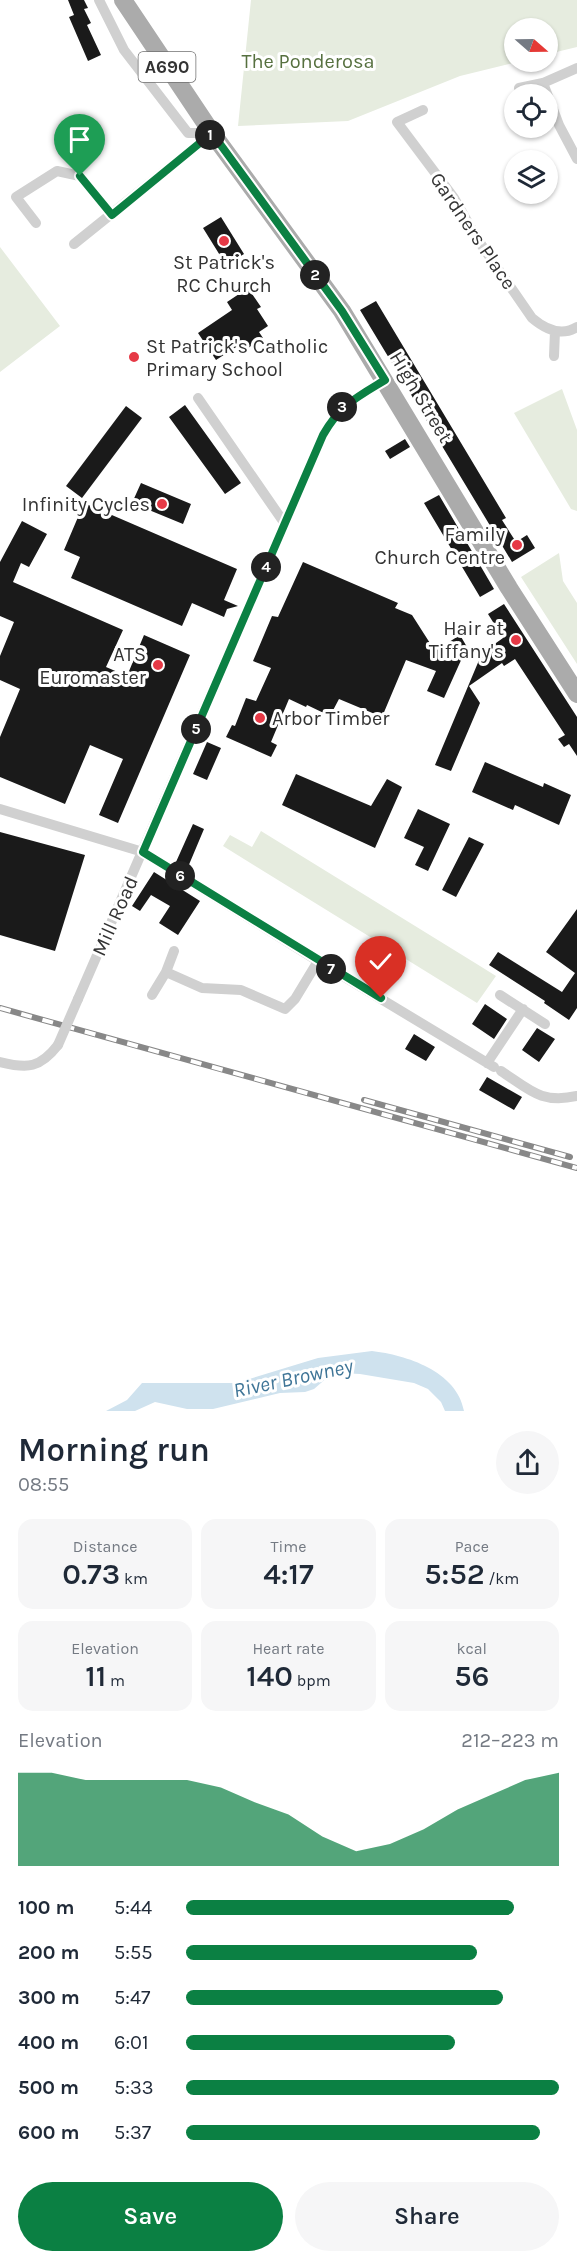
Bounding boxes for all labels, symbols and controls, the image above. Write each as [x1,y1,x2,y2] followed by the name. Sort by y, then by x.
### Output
[504,18,558,72] north arrow
[504,18,558,204] map controls
[242,50,374,73] park label: The Ponderosa
[138,52,195,82] road number: A690
[504,84,558,138] button: locate
[54,114,105,176] pin
[195,120,225,150] pin: 1
[63,123,96,156] icon: arrive
[207,125,213,144] text: 1
[504,150,558,204] button: layers
[425,168,521,294] street label: Gardners Place
[217,234,231,248] marker: St Patrick's RC Church
[173,251,275,297] place label: St Patrick's RC Church
[300,260,330,290] pin: 2
[310,265,320,284] text: 2
[146,335,328,381] place label: St Patrick's Catholic Primary School
[385,347,457,447] street label: High Street
[127,350,141,364] marker: St Patrick's Catholic Primary School
[327,392,357,422] pin: 3
[337,397,347,416] text: 3
[22,493,150,516] place label: Infinity Cycles
[155,497,169,511] marker: Infinity Cycles
[375,523,505,569] place label: Family Church Centre
[510,538,524,552] marker: Family Church Centre
[251,552,281,582] pin: 4
[261,557,271,576] text: 4
[429,617,504,663] place label: Hair at Tiffany's
[509,633,523,647] marker: Hair at Tiffany's
[39,643,147,689] place label: ATS Euromaster
[151,658,165,672] marker: ATS Euromaster
[272,707,390,730] place label: Arbor Timber
[253,711,267,725] marker: Arbor Timber
[181,714,211,744] pin: 5
[191,719,201,738] text: 5
[165,861,195,891] pin: 6
[175,866,185,885] text: 6
[87,873,143,959] street label: Mill Road
[355,936,406,998] pin
[364,945,397,978] icon: check
[316,954,346,984] pin: 7
[327,959,335,978] text: 7
[231,1353,356,1402] water label: River Browney
[18,1431,210,1469] text: Morning run
[496,1431,559,1494] button: share
[18,1473,69,1496] text: 08:55
[73,1537,138,1556] text: Distance
[271,1537,306,1556] text: Time
[455,1537,489,1556] text: Pace
[62,1556,120,1592] text: 0.73
[263,1556,314,1592] text: 4:17
[424,1556,485,1592] text: 5:52
[120,1569,148,1588] text: km
[485,1569,519,1588] text: /km
[71,1639,139,1658] text: Elevation
[252,1639,325,1658] text: Heart rate
[457,1639,487,1658] text: kcal
[85,1658,106,1694] text: 11
[246,1658,293,1694] text: 140
[454,1658,489,1694] text: 56
[106,1671,125,1690] text: m
[293,1671,331,1690] text: bpm
[18,1729,103,1752] text: Elevation
[461,1729,559,1752] text: 212–223 m
[18,1896,74,1919] text: 100 m
[114,1896,152,1919] text: 5:44
[18,1941,79,1964] text: 200 m
[114,1941,152,1964] text: 5:55
[18,1986,80,2009] text: 300 m
[114,1986,150,2009] text: 5:47
[18,2031,79,2054] text: 400 m
[114,2031,149,2054] text: 6:01
[18,2076,79,2099] text: 500 m
[114,2076,154,2099] text: 5:33
[18,2121,79,2144] text: 600 m
[114,2121,151,2144] text: 5:37
[18,2182,283,2251] button: Save
[295,2182,559,2251] button: Share

